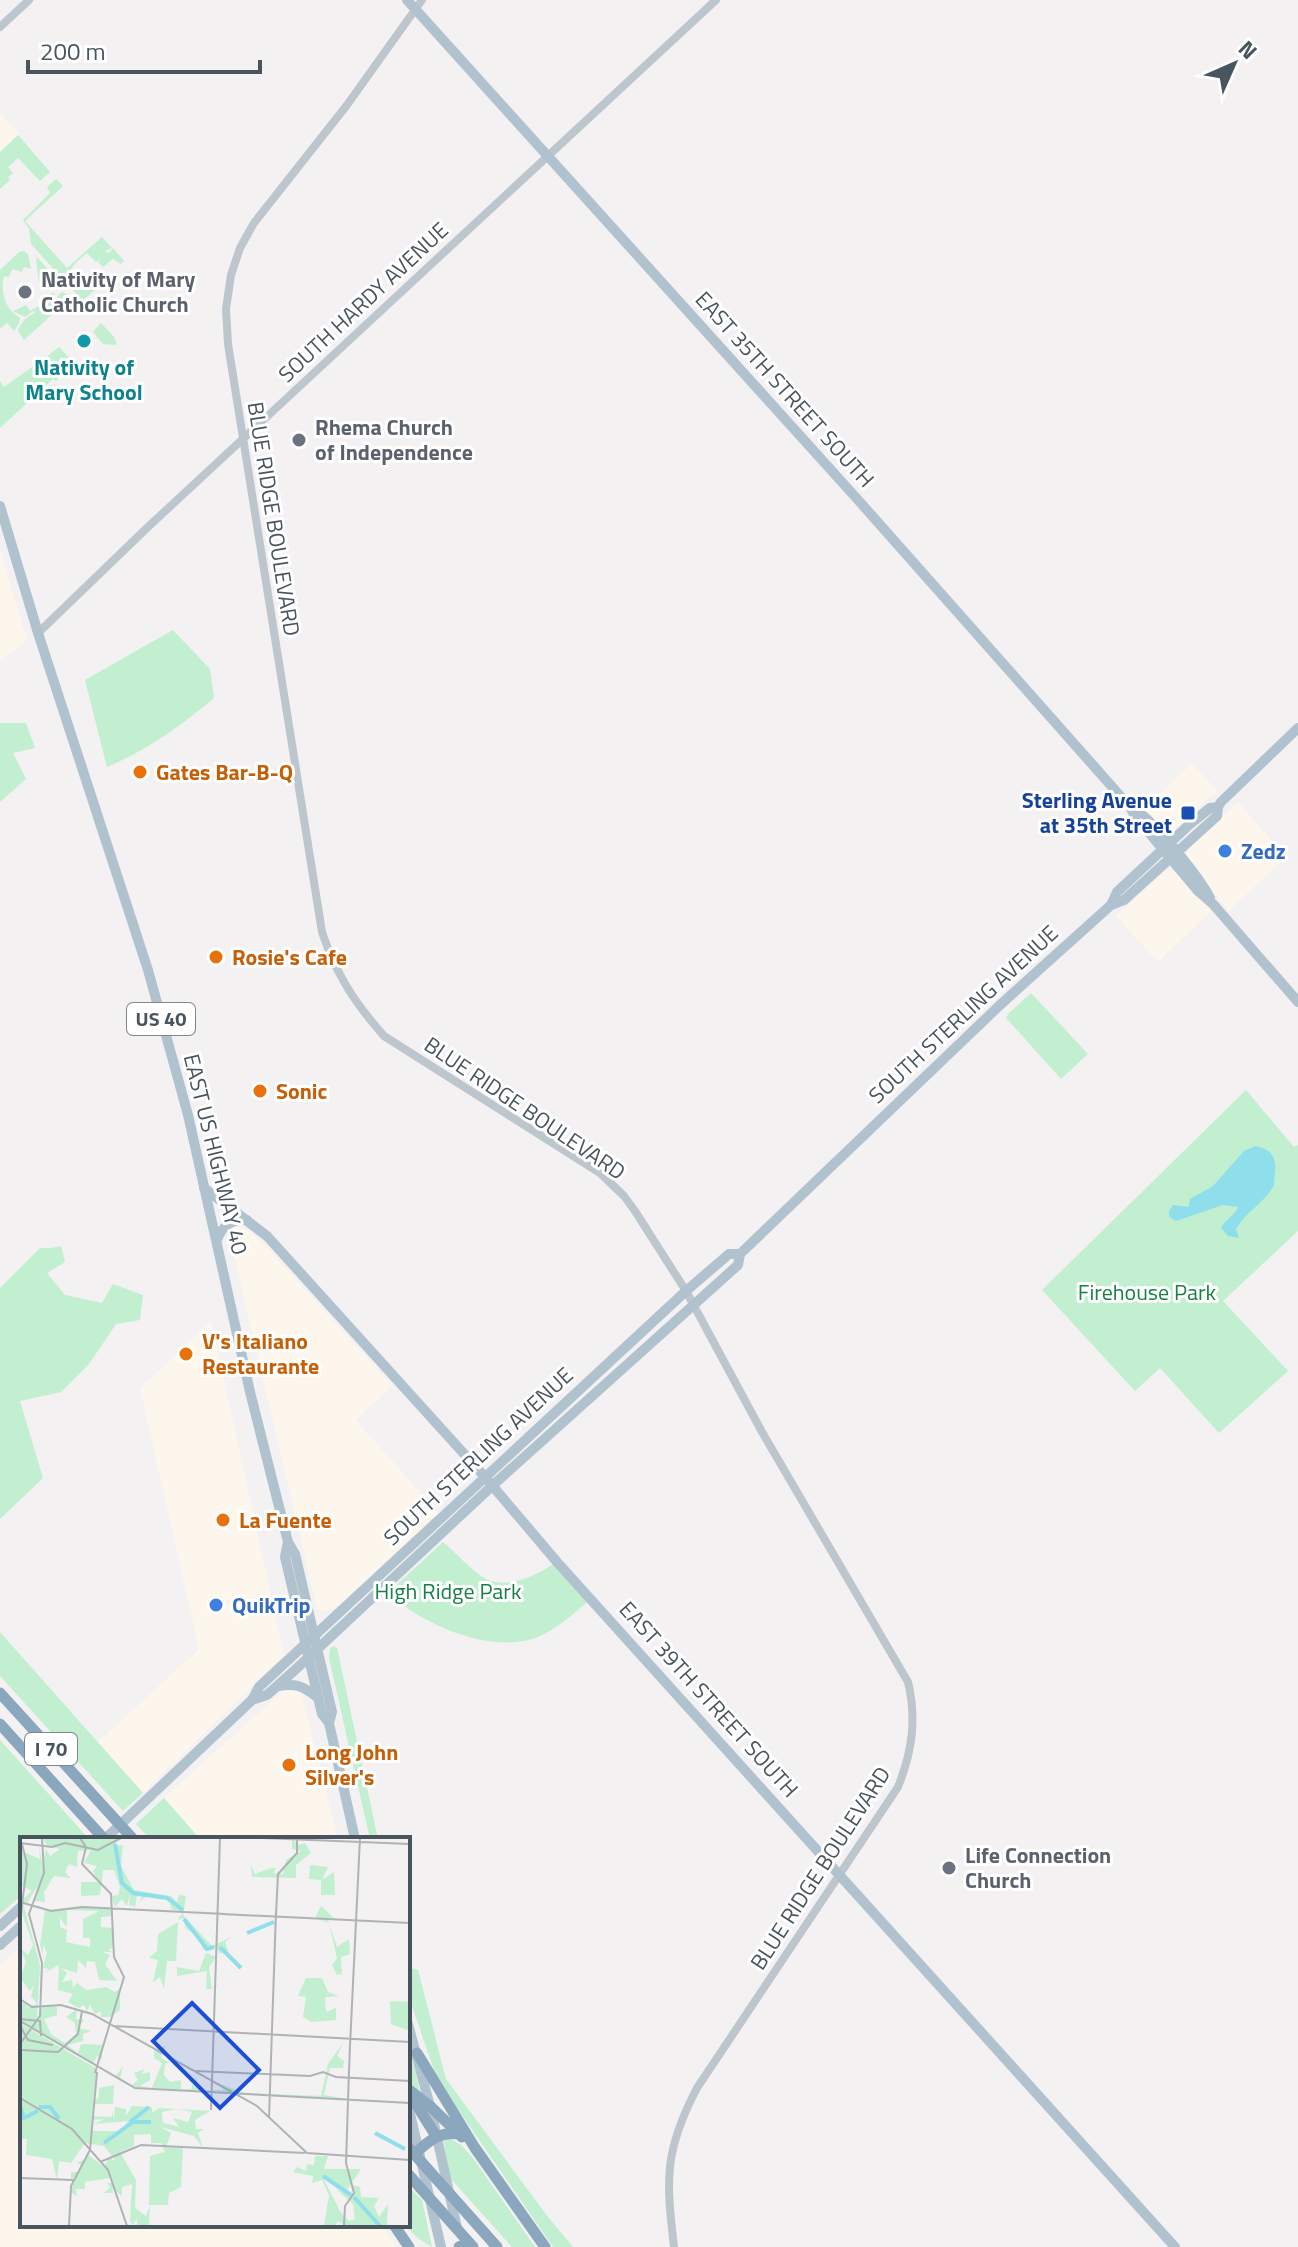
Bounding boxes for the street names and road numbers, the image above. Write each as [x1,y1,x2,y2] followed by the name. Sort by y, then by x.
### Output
[270,214,456,390] street label: SOUTH HARDY AVENUE
[687,283,883,495] street label: EAST 35TH STREET SOUTH
[239,399,309,639] street label: BLUE RIDGE BOULEVARD
[860,917,1066,1111] street label: SOUTH STERLING AVENUE
[127,1003,195,1035] road number: US 40
[417,1028,633,1188] street label: BLUE RIDGE BOULEVARD
[175,1050,257,1258] street label: EAST US HIGHWAY 40
[375,1359,581,1553] street label: SOUTH STERLING AVENUE
[611,1593,807,1805] street label: EAST 39TH STREET SOUTH
[25,1733,77,1765] road number: I 70
[741,1759,899,1977] street label: BLUE RIDGE BOULEVARD

